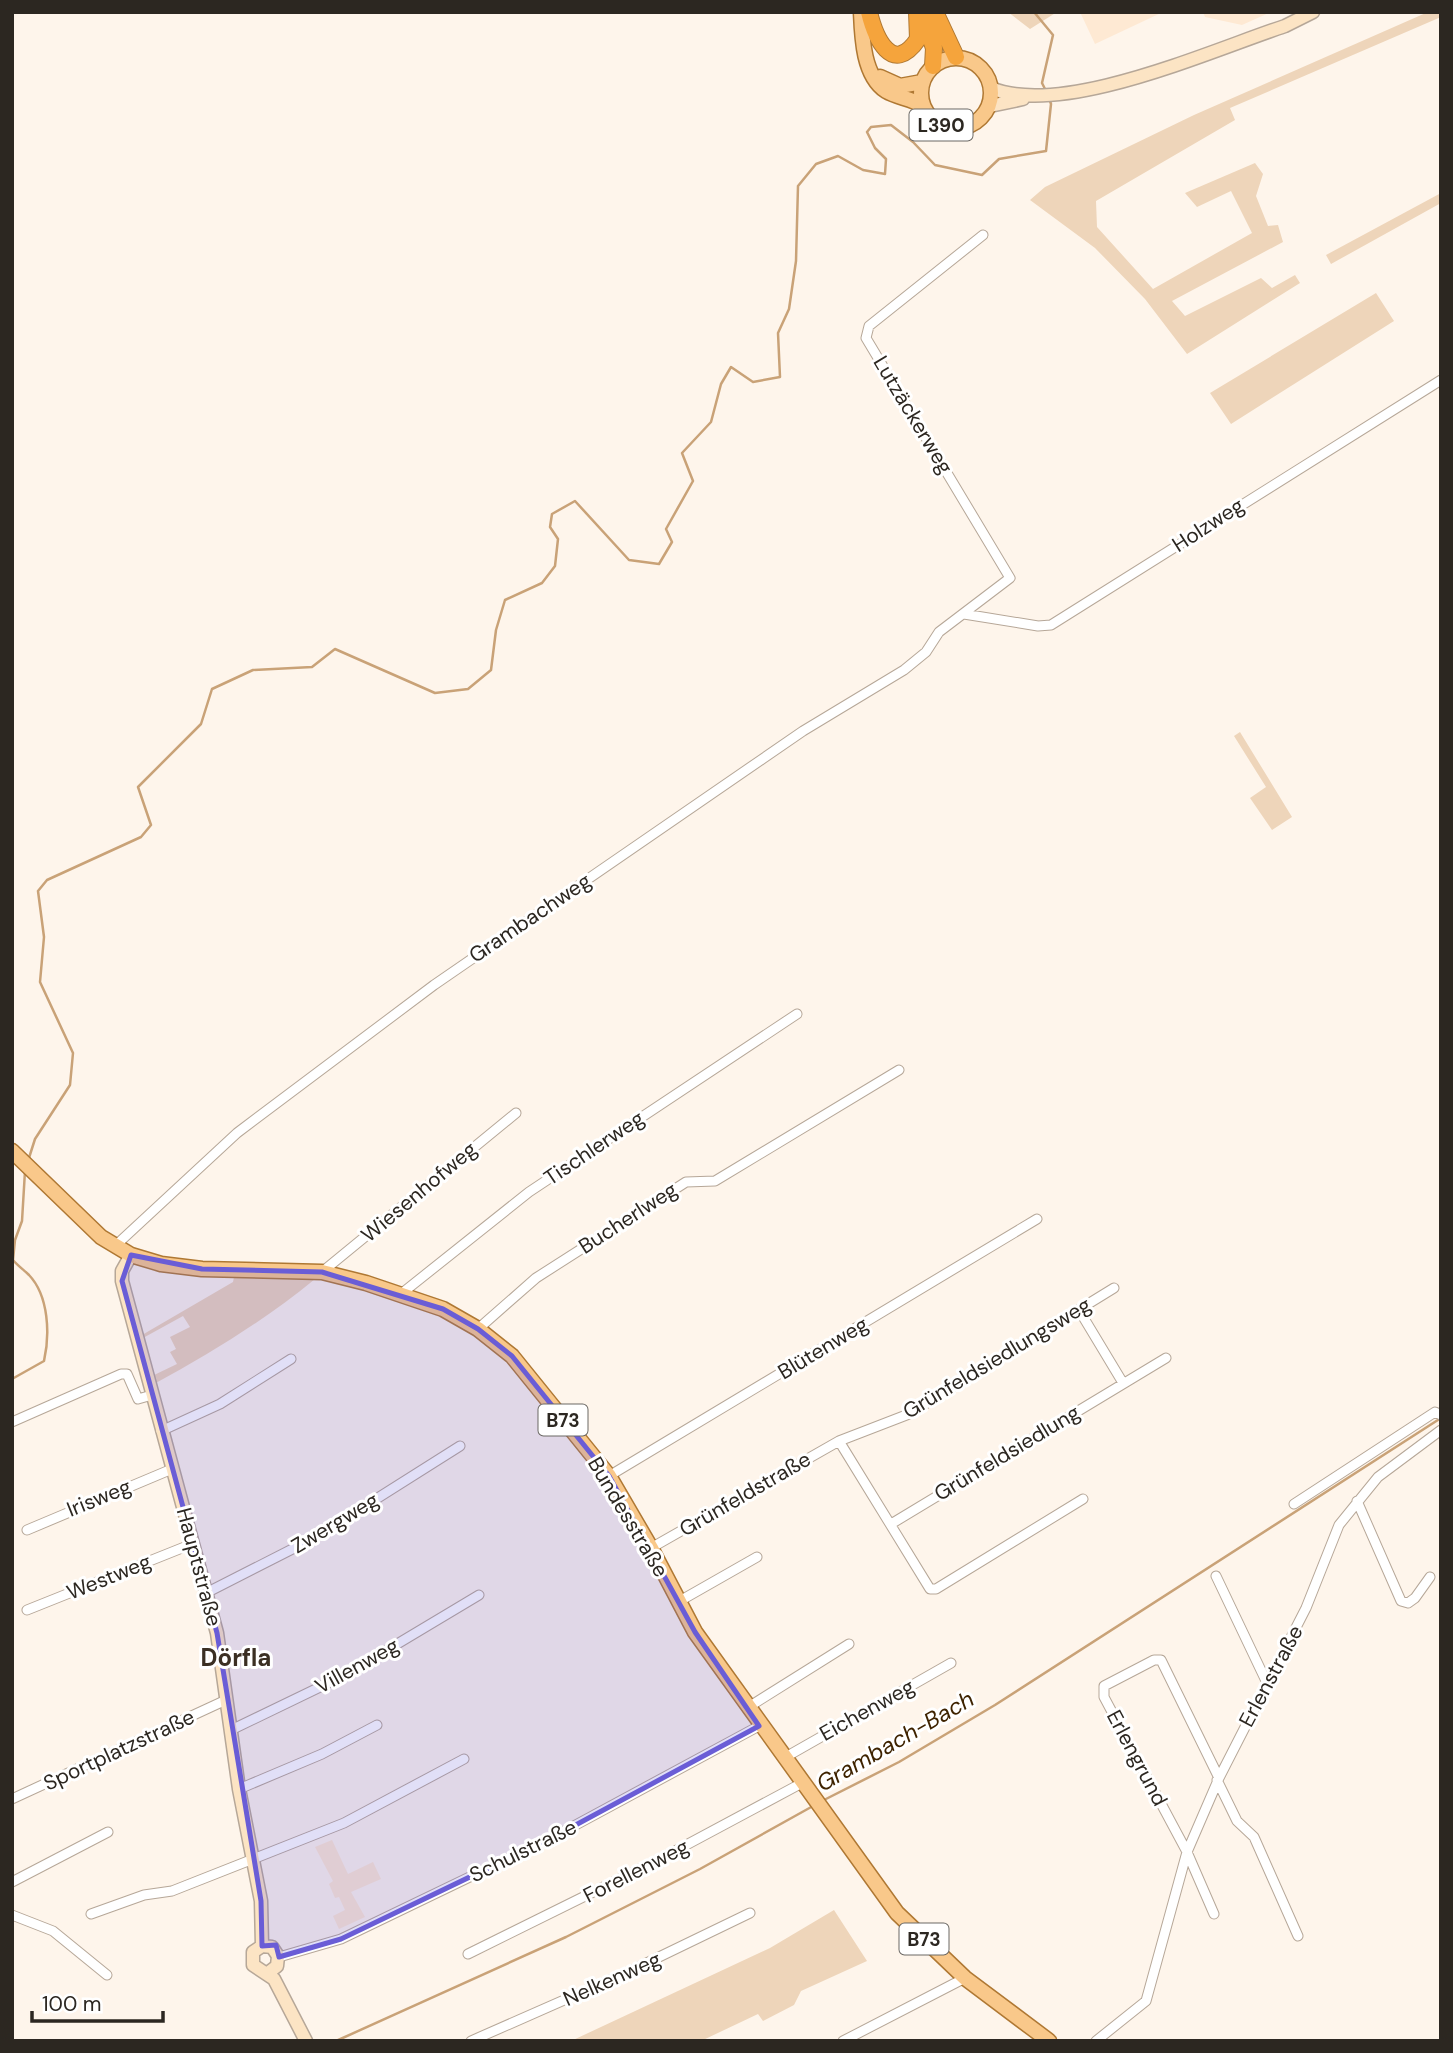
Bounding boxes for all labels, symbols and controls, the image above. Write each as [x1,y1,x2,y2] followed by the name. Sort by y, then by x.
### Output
[909,110,972,140] road number: L390
[867,351,959,480] street label: Lutzäckerweg
[1167,491,1250,559] street label: Holzweg
[463,867,597,969] street label: Grambachweg
[538,1104,650,1192] street label: Tischlerweg
[355,1135,483,1249] street label: Wiesenhofweg
[573,1176,683,1260] street label: Bucherlweg
[898,1291,1097,1425] street label: Grünfeldsiedlungsweg
[773,1310,874,1386] street label: Blütenweg
[929,1398,1085,1508] street label: Grünfeldsiedlung
[538,1404,588,1436] road number: B73
[674,1445,816,1543] street label: Grünfeldstraße
[581,1452,675,1582] street label: Bundesstraße
[63,1472,136,1524] street label: Irisweg
[286,1486,384,1560] street label: Zwergweg
[170,1505,228,1629] street label: Hauptstraße
[63,1547,156,1607] street label: Westweg
[1233,1620,1310,1732] street label: Erlenstraße
[310,1631,404,1700] street label: Villenweg
[201,1642,271,1673] district label: Dörfla
[815,1672,920,1748] street label: Eichenweg
[811,1684,979,1798] water label: Grambach-Bach
[39,1703,199,1797] street label: Sportplatzstraße
[1100,1705,1174,1811] street label: Erlengrund
[465,1813,581,1889] street label: Schulstraße
[578,1832,694,1910] street label: Forellenweg
[900,1924,948,1954] road number: B73
[559,1945,666,2013] street label: Nelkenweg
[32,1980,163,2024] scale bar
[42,1990,102,2018] text: 100 m

